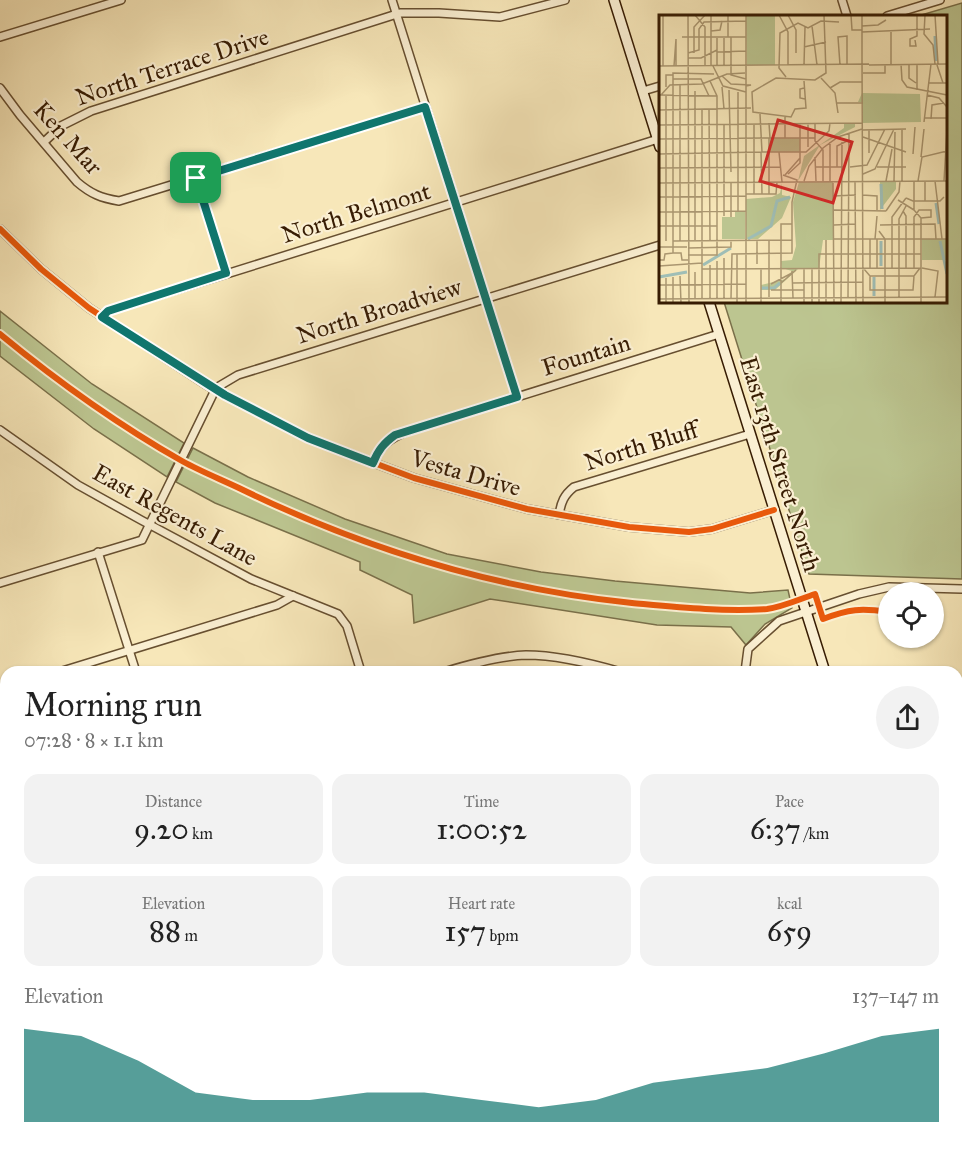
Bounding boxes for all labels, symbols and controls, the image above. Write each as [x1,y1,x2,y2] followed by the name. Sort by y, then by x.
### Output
[659,15,947,303] inset map
[72,22,272,112] street label: North Terrace Drive
[27,95,109,181] street label: Ken Mar
[170,152,221,203] pin
[179,161,212,194] icon: arrive
[278,176,435,250] street label: North Belmont
[293,271,466,350] street label: North Broadview
[538,327,634,383] street label: Fountain
[733,353,827,575] street label: East 13th Street North
[580,413,705,478] street label: North Bluff
[407,443,524,503] street label: Vesta Drive
[87,457,263,573] street label: East Regents Lane
[878,582,944,648] map controls
[878,582,944,648] button: locate
[24,685,202,725] text: Morning run
[876,686,939,749] button: share
[24,728,164,752] text: 07:28 · 8 × 1.1 km
[145,792,202,811] text: Distance
[464,792,499,811] text: Time
[775,792,804,811] text: Pace
[134,811,189,847] text: 9.20
[436,811,527,847] text: 1:00:52
[750,811,801,847] text: 6:37
[189,824,213,843] text: km
[801,824,829,843] text: /km
[142,894,205,913] text: Elevation
[448,894,515,913] text: Heart rate
[777,894,802,913] text: kcal
[149,913,181,949] text: 88
[444,913,486,949] text: 157
[767,913,812,949] text: 659
[181,926,198,945] text: m
[486,926,519,945] text: bpm
[24,984,103,1008] text: Elevation
[852,984,939,1008] text: 137–147 m

